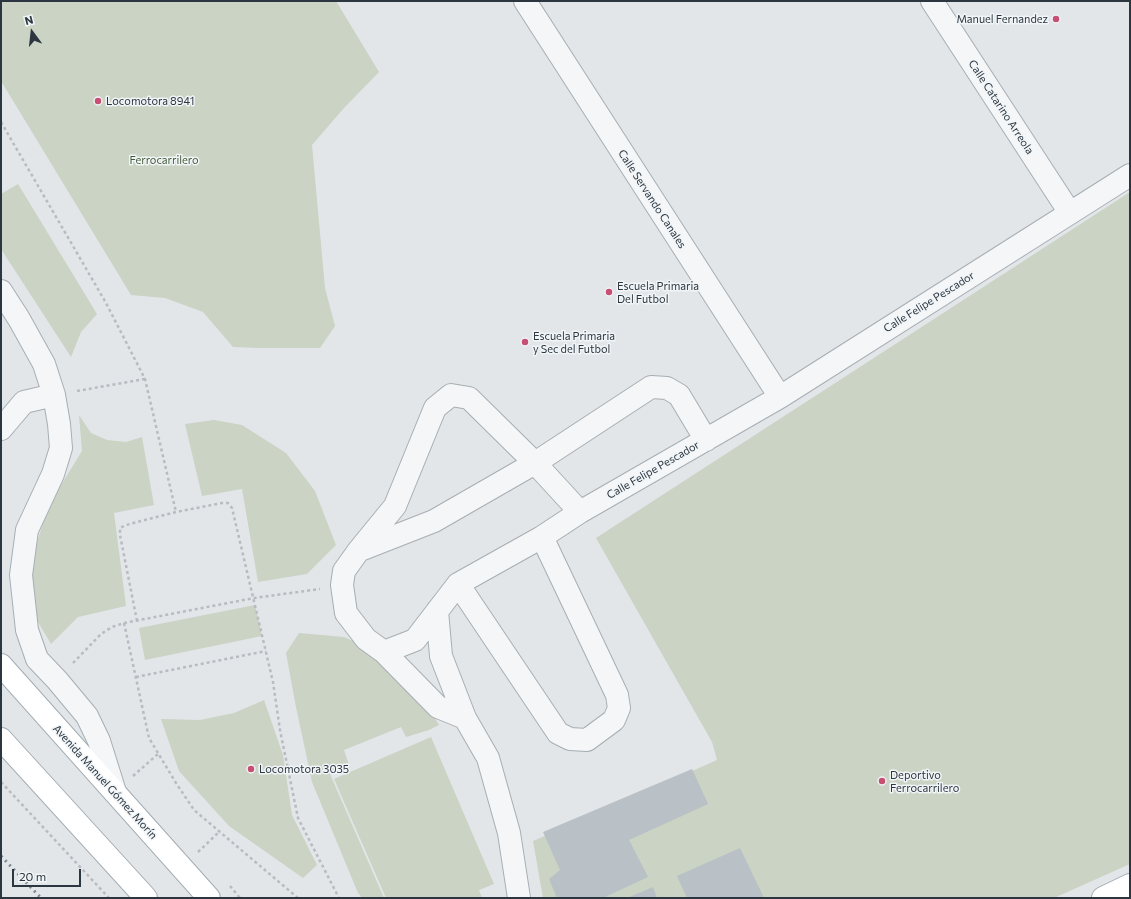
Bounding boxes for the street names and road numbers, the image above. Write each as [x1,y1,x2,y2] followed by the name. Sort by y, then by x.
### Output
[966,57,1036,157] street label: Calle Catarino Arreola
[615,147,689,251] street label: Calle Servando Canales
[881,269,977,335] street label: Calle Felipe Pescador
[604,438,702,502] street label: Calle Felipe Pescador
[50,722,160,842] street label: Avenida Manuel Gómez Morín

